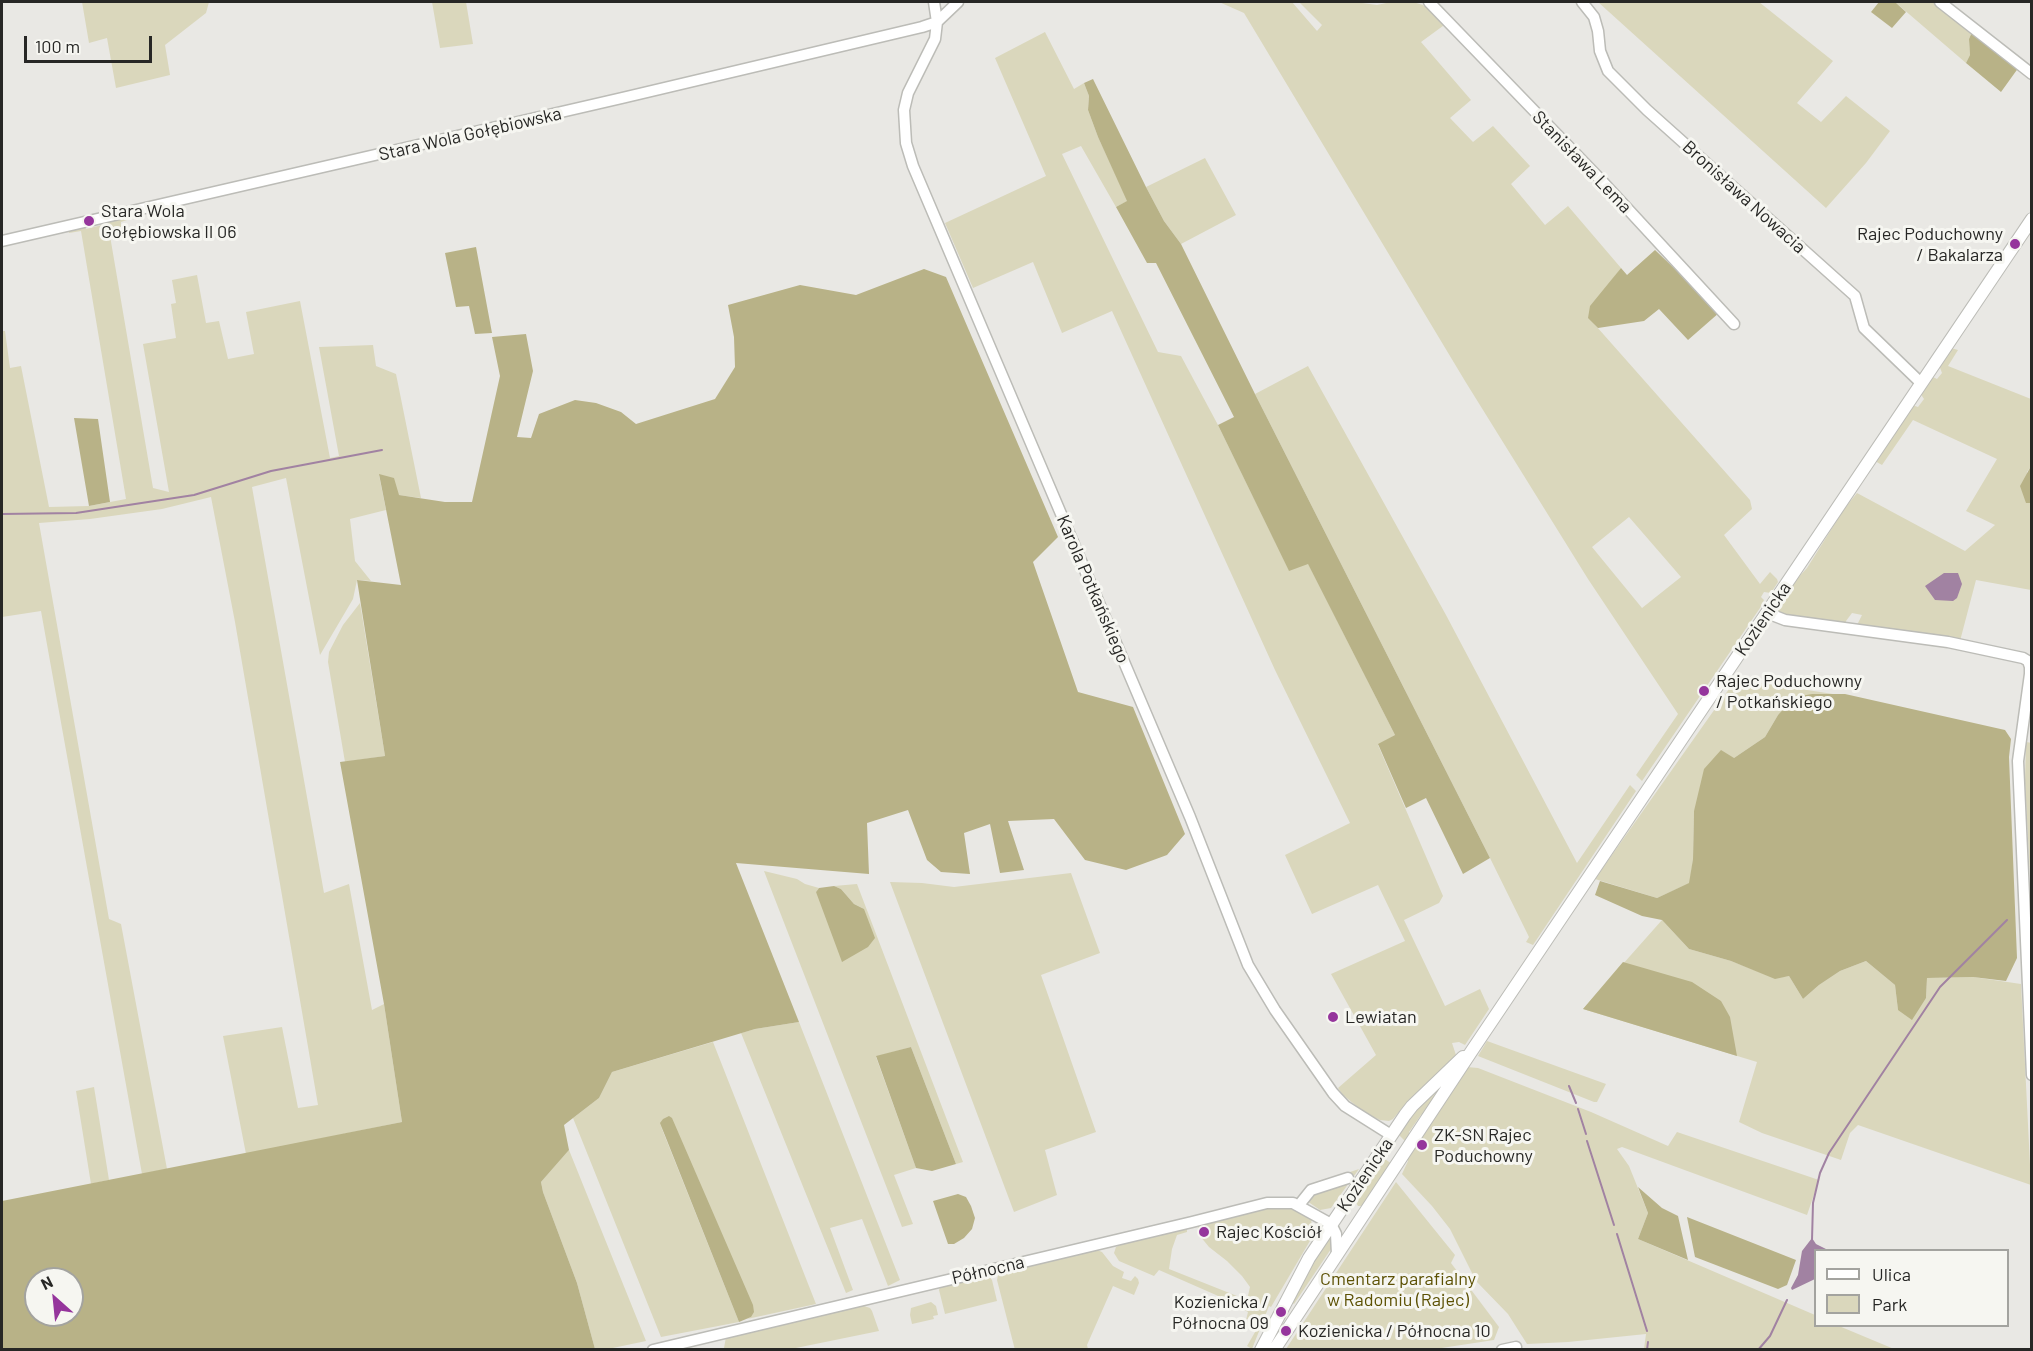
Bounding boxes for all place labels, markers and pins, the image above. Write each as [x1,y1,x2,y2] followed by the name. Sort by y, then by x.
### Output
[101,200,237,242] place label: Stara Wola Gołębiowska II 06
[82,214,96,228] marker: Stara Wola Gołębiowska II 06
[1857,223,2003,266] place label: Rajec Poduchowny / Bakalarza
[2008,237,2022,251] marker: Rajec Poduchowny / Bakalarza
[1716,670,1862,712] place label: Rajec Poduchowny / Potkańskiego
[1697,684,1711,698] marker: Rajec Poduchowny / Potkańskiego
[1345,1006,1417,1028] place label: Lewiatan
[1326,1010,1340,1024] marker: Lewiatan
[1434,1124,1533,1166] place label: ZK-SN Rajec Poduchowny
[1415,1138,1429,1152] marker: ZK-SN Rajec Poduchowny
[1216,1221,1322,1243] place label: Rajec Kościół
[1197,1225,1211,1239] marker: Rajec Kościół
[1172,1291,1269,1334] place label: Kozienicka / Północna 09
[1274,1305,1288,1319] marker: Kozienicka / Północna 09
[1298,1320,1491,1342] place label: Kozienicka / Północna 10
[1279,1324,1293,1338] marker: Kozienicka / Północna 10

